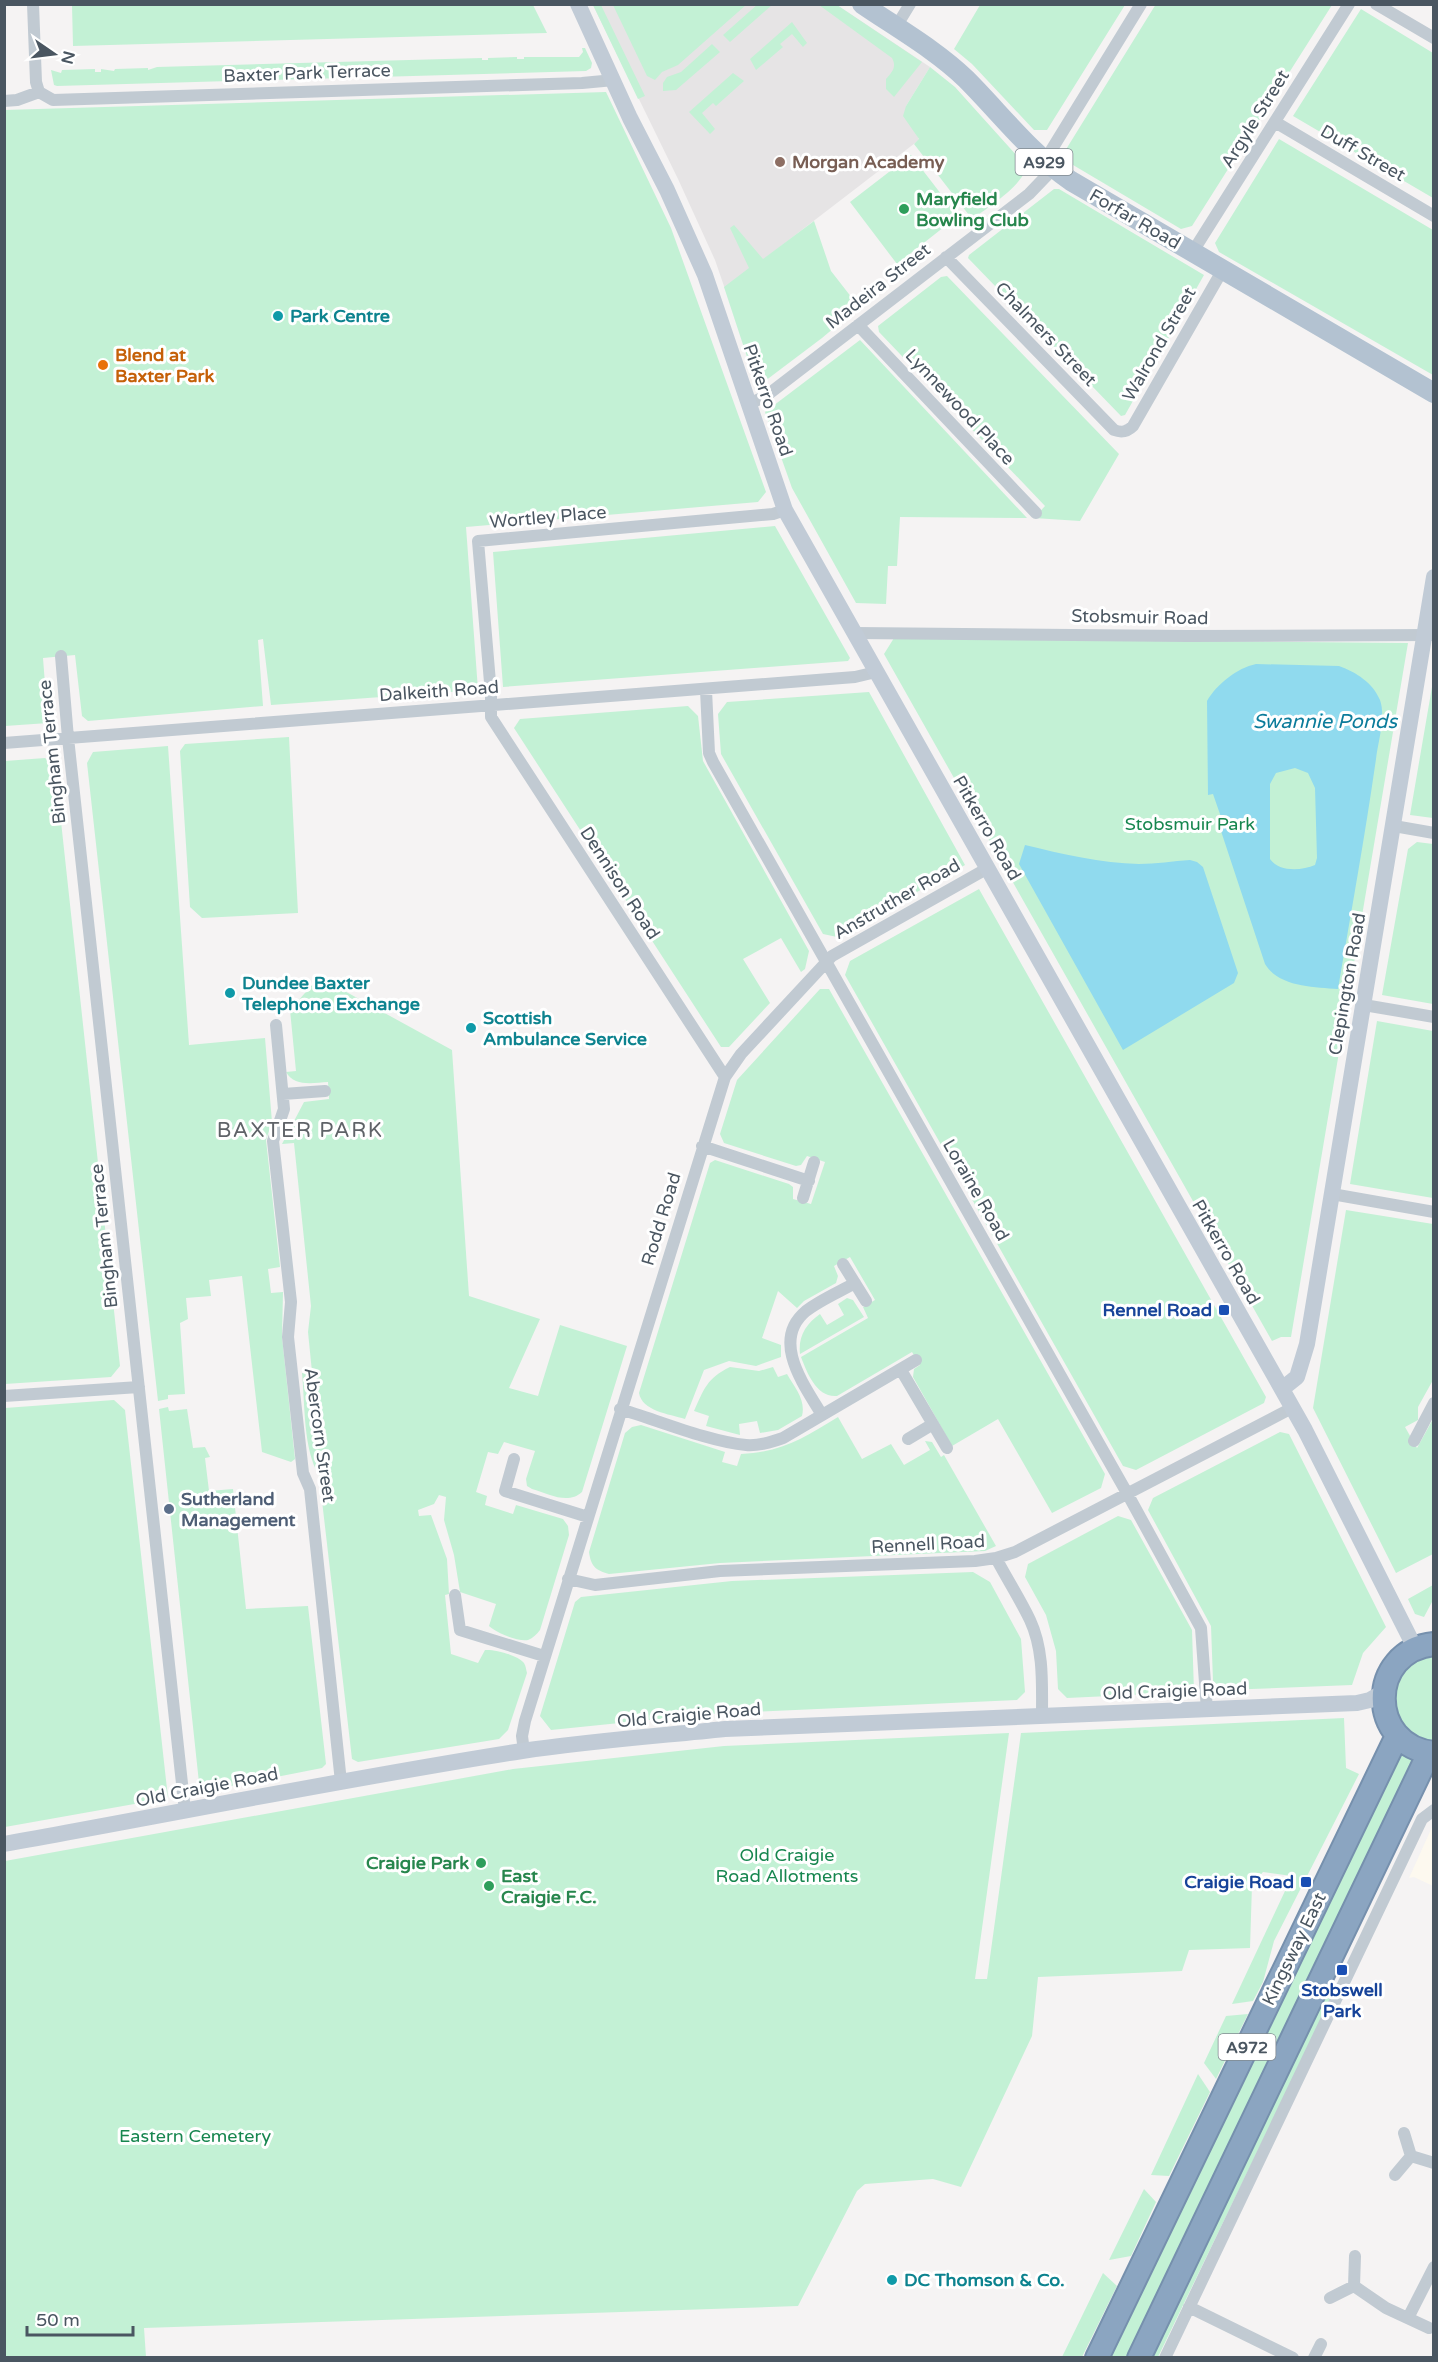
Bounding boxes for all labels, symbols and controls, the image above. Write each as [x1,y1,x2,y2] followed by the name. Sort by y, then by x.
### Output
[24,24,84,84] north arrow
[56,49,79,66] text: N
[223,59,391,87] street label: Baxter Park Terrace
[1216,66,1294,172] street label: Argyle Street
[1317,120,1409,186] street label: Duff Street
[1016,149,1072,175] road number: A929
[792,151,945,173] place label: Morgan Academy
[773,155,787,169] marker: Morgan Academy
[1086,184,1184,254] street label: Forfar Road
[916,188,1029,231] place label: Maryfield Bowling Club
[897,202,911,216] marker: Maryfield Bowling Club
[821,238,935,334] street label: Madeira Street
[991,277,1101,391] street label: Chalmers Street
[1117,283,1201,405] street label: Walrond Street
[290,305,390,327] place label: Park Centre
[271,309,285,323] marker: Park Centre
[738,341,798,459] street label: Pitkerro Road
[115,344,214,387] place label: Blend at Baxter Park
[901,344,1019,470] street label: Lynnewood Place
[96,358,110,372] marker: Blend at Baxter Park
[489,501,607,533] street label: Wortley Place
[1071,605,1209,629] street label: Stobsmuir Road
[378,676,500,706] street label: Dalkeith Road
[33,679,71,825] street label: Bingham Terrace
[1253,710,1399,734] water label: Swannie Ponds
[948,772,1026,884] street label: Pitkerro Road
[1125,813,1255,835] park label: Stobsmuir Park
[575,822,665,944] street label: Dennison Road
[830,854,964,944] street label: Anstruther Road
[1324,911,1370,1057] street label: Clepington Road
[241,972,420,1015] place label: Dundee Baxter Telephone Exchange
[223,986,237,1000] marker: Dundee Baxter Telephone Exchange
[483,1007,647,1050] place label: Scottish Ambulance Service
[464,1021,478,1035] marker: Scottish Ambulance Service
[217,1118,383,1143] district label: BAXTER PARK
[938,1135,1014,1245] street label: Loraine Road
[85,1163,123,1309] street label: Bingham Terrace
[636,1170,686,1268] street label: Rodd Road
[1187,1196,1265,1308] street label: Pitkerro Road
[1102,1299,1212,1321] place label: Rennel Road
[1217,1303,1231,1317] marker: Rennel Road
[300,1366,340,1504] street label: Abercorn Street
[181,1488,296,1531] place label: Sutherland Management
[162,1502,176,1516] marker: Sutherland Management
[871,1530,985,1558] street label: Rennell Road
[1102,1677,1248,1705] street label: Old Craigie Road
[616,1698,762,1732] street label: Old Craigie Road
[134,1762,280,1812] street label: Old Craigie Road
[716,1844,858,1887] park label: Old Craigie Road Allotments
[366,1852,469,1874] place label: Craigie Park
[474,1856,488,1870] marker: Craigie Park
[501,1865,597,1908] place label: East Craigie F.C.
[1184,1871,1294,1893] place label: Craigie Road
[1299,1875,1313,1889] marker: Craigie Road
[482,1879,496,1893] marker: East Craigie F.C.
[1257,1889,1331,2009] street label: Kingsway East
[1335,1963,1349,1977] marker: Stobswell Park
[1301,1979,1383,2022] place label: Stobswell Park
[1218,2034,1276,2060] road number: A972
[119,2125,271,2147] park label: Eastern Cemetery
[904,2269,1065,2291] place label: DC Thomson & Co.
[885,2273,899,2287] marker: DC Thomson & Co.
[27,2299,134,2337] scale bar
[36,2309,80,2331] text: 50 m

